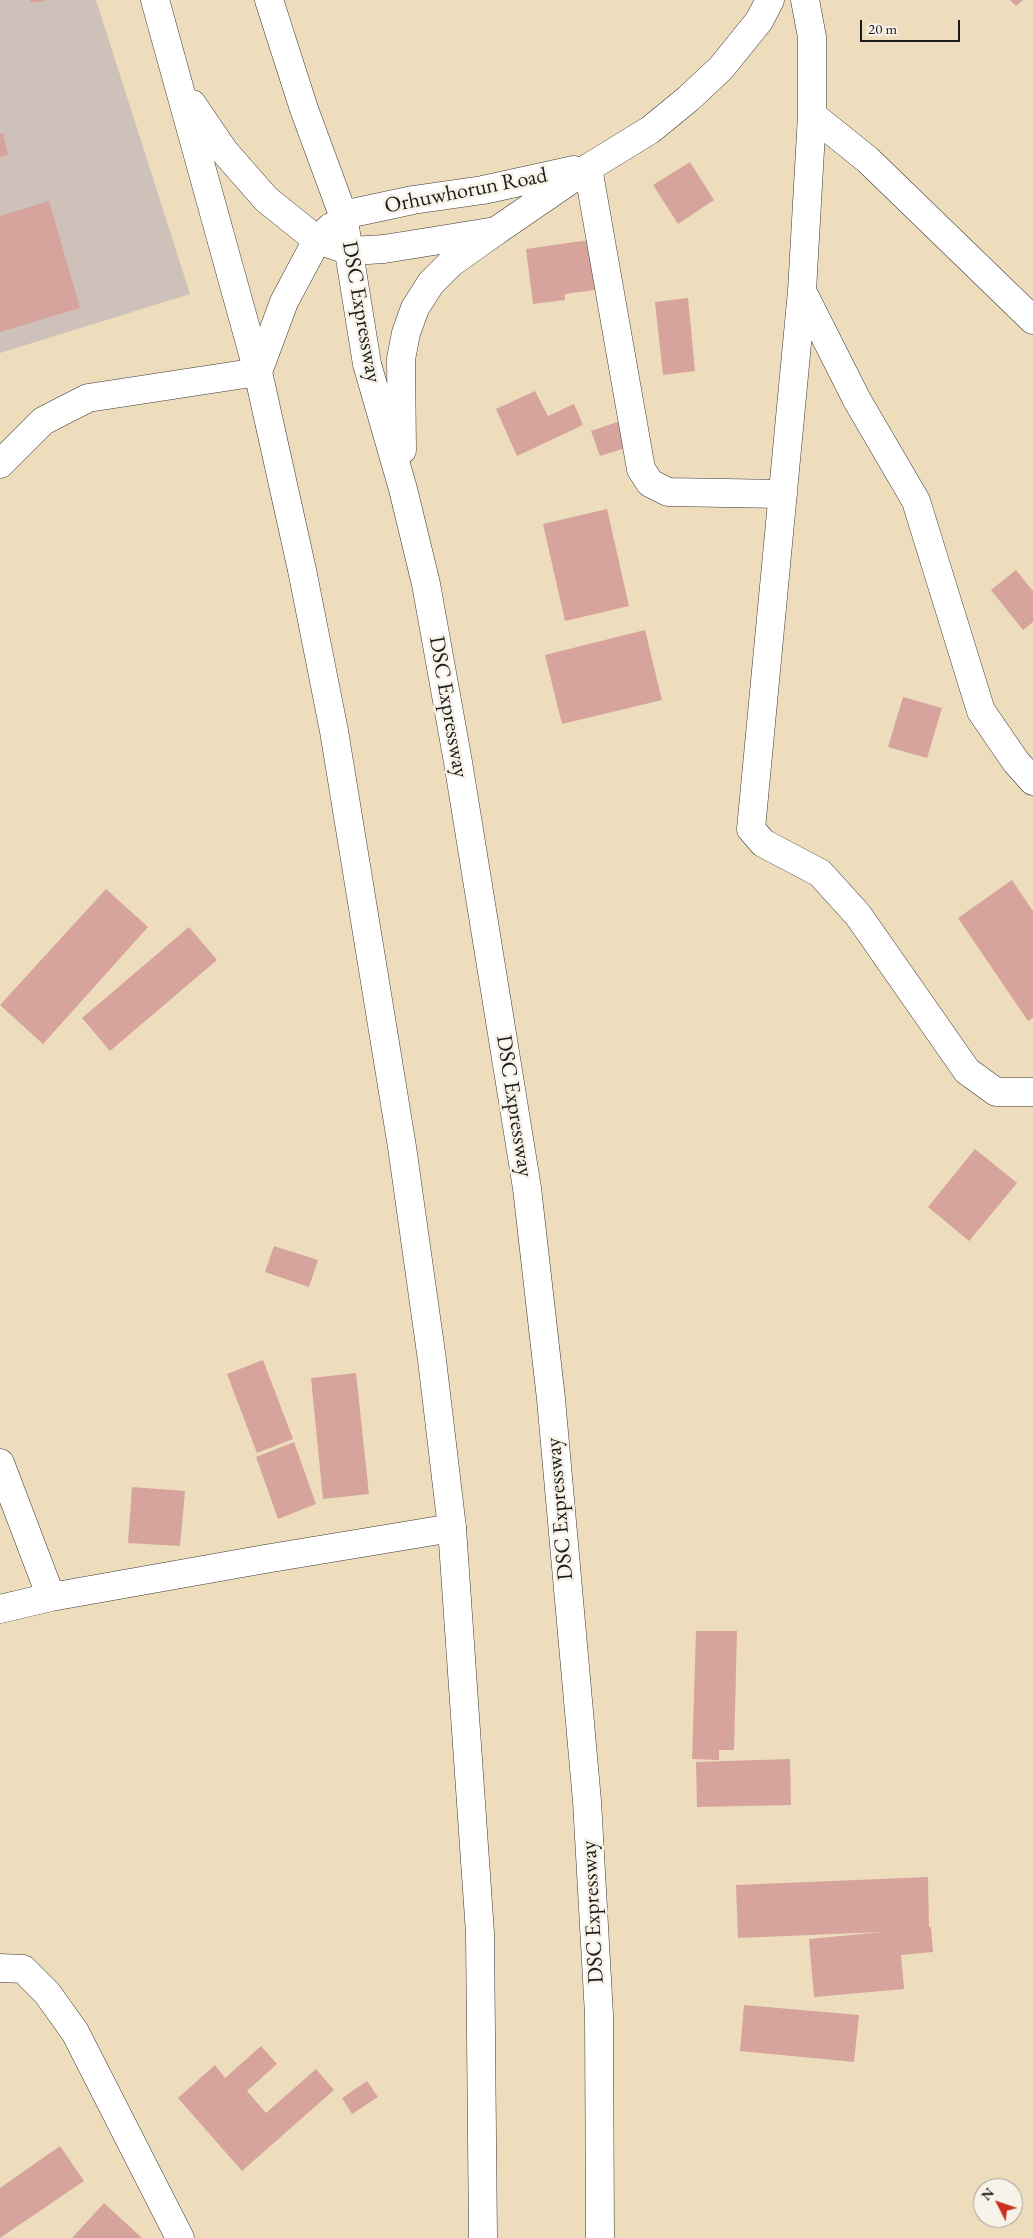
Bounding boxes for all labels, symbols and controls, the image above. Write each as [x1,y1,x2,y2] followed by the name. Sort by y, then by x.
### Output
[863,10,963,42] scale bar
[868,19,897,38] text: 20 m
[382,162,550,220] street label: Orhuwhorun Road
[336,239,386,385] street label: DSC Expressway
[423,634,473,780] street label: DSC Expressway
[490,1033,538,1179] street label: DSC Expressway
[541,1437,579,1581] street label: DSC Expressway
[576,1840,610,1984] street label: DSC Expressway
[973,2178,1023,2228] north arrow
[977,2184,998,2204] text: N

